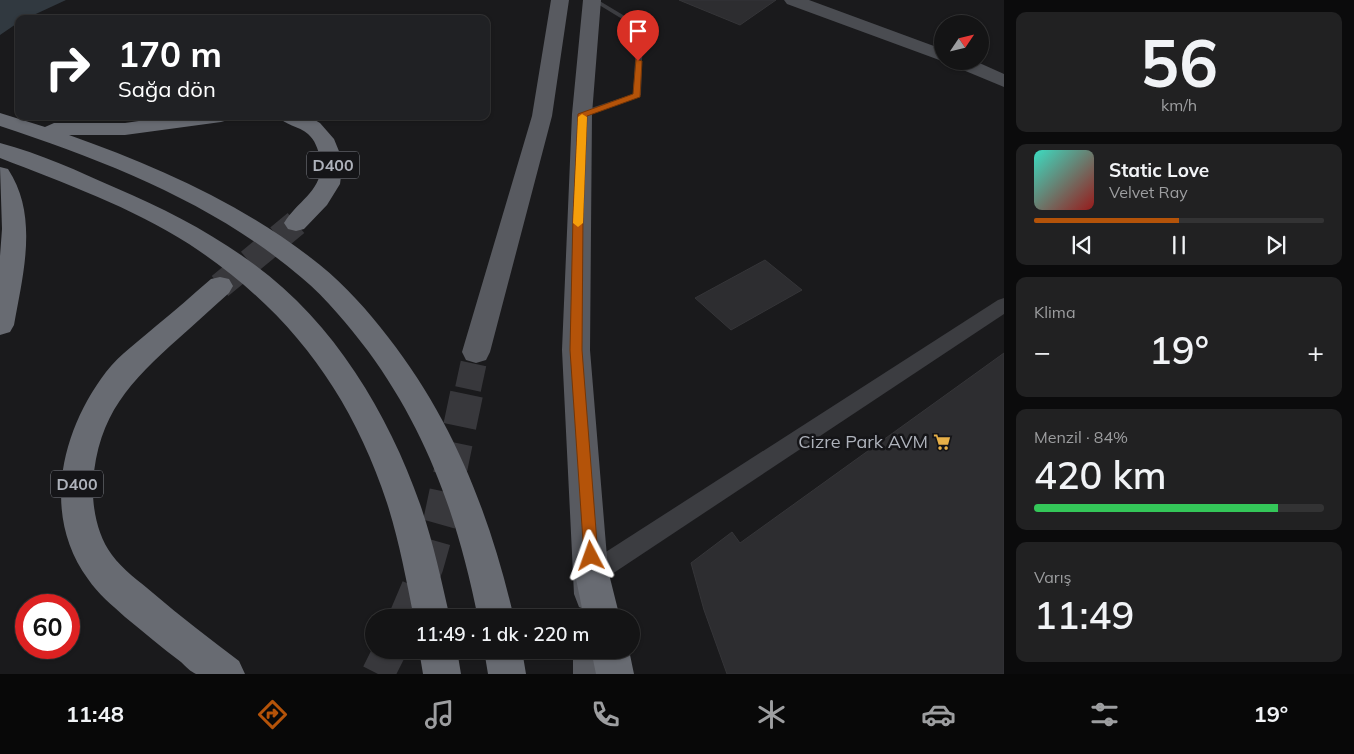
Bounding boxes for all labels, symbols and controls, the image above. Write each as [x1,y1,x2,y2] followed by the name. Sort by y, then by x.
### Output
[617,10,659,61] pin
[934,15,989,70] north arrow
[934,15,989,70] map controls
[624,17,652,45] icon: arrive
[1140,22,1218,103] text: 56
[118,32,222,76] text: 170 m
[35,35,100,100] icon: right
[118,75,216,103] text: Sağa dön
[1161,95,1197,115] text: km/h
[307,152,359,178] road number: D400
[1109,158,1209,182] text: Static Love
[1109,182,1188,202] text: Velvet Ray
[1068,231,1096,259] icon: previous
[1165,231,1193,259] icon: pause
[1262,231,1290,259] icon: next
[1034,302,1076,322] text: Klima
[1149,326,1209,374] text: 19°
[1034,334,1051,369] text: −
[1307,334,1324,369] text: +
[1034,427,1128,447] text: Menzil · 84%
[798,430,928,453] place label: Cizre Park AVM
[932,432,952,452] supermarket icon: Cizre Park AVM
[1034,451,1167,499] text: 420 km
[51,470,103,498] road number: D400
[564,529,616,581] position arrow
[1034,567,1071,587] text: Varış
[1034,591,1134,639] text: 11:49
[15,594,80,659] speed limit sign: 60
[416,622,589,646] text: 11:49 · 1 dk · 220 m
[255,697,290,732] icon: directions
[422,697,457,732] icon: music
[588,697,623,732] icon: phone
[754,697,789,732] icon: climate
[921,697,956,732] icon: car
[1087,697,1122,732] icon: filters
[66,700,124,728] text: 11:48
[1253,700,1288,728] text: 19°

